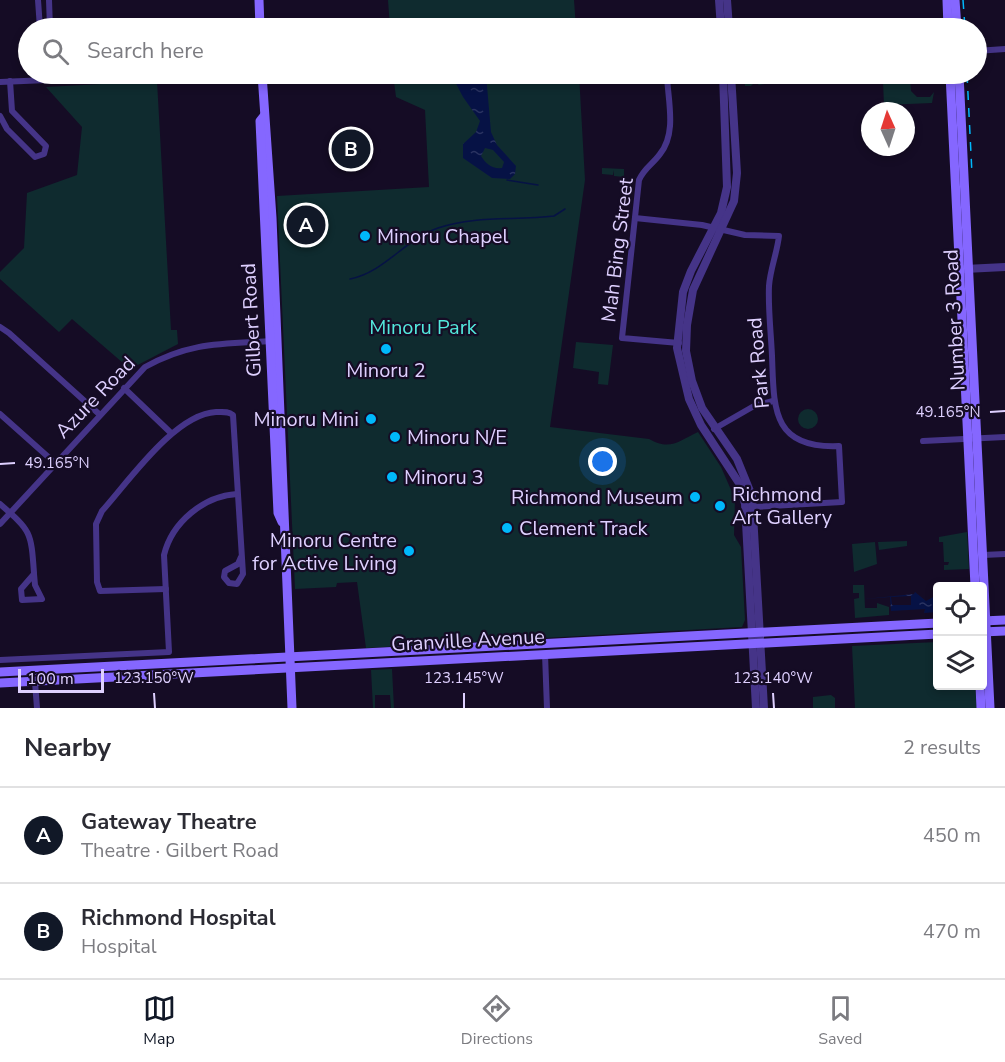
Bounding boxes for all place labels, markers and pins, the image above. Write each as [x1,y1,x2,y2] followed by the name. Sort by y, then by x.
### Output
[332,126,370,172] pin: B
[286,202,326,248] pin: A
[377,223,508,250] place label: Minoru Chapel
[358,229,372,243] marker: Minoru Chapel
[379,342,393,356] marker: Minoru 2
[346,357,426,384] place label: Minoru 2
[254,406,359,433] place label: Minoru Mini
[364,412,378,426] marker: Minoru Mini
[407,424,507,451] place label: Minoru N/E
[388,430,402,444] marker: Minoru N/E
[404,464,484,491] place label: Minoru 3
[385,470,399,484] marker: Minoru 3
[732,481,833,531] place label: Richmond Art Gallery
[511,484,683,511] place label: Richmond Museum
[688,490,702,504] marker: Richmond Museum
[713,499,727,513] marker: Richmond Art Gallery
[519,515,649,542] place label: Clement Track
[500,521,514,535] marker: Clement Track
[252,527,397,577] place label: Minoru Centre for Active Living
[402,544,416,558] marker: Minoru Centre for Active Living

